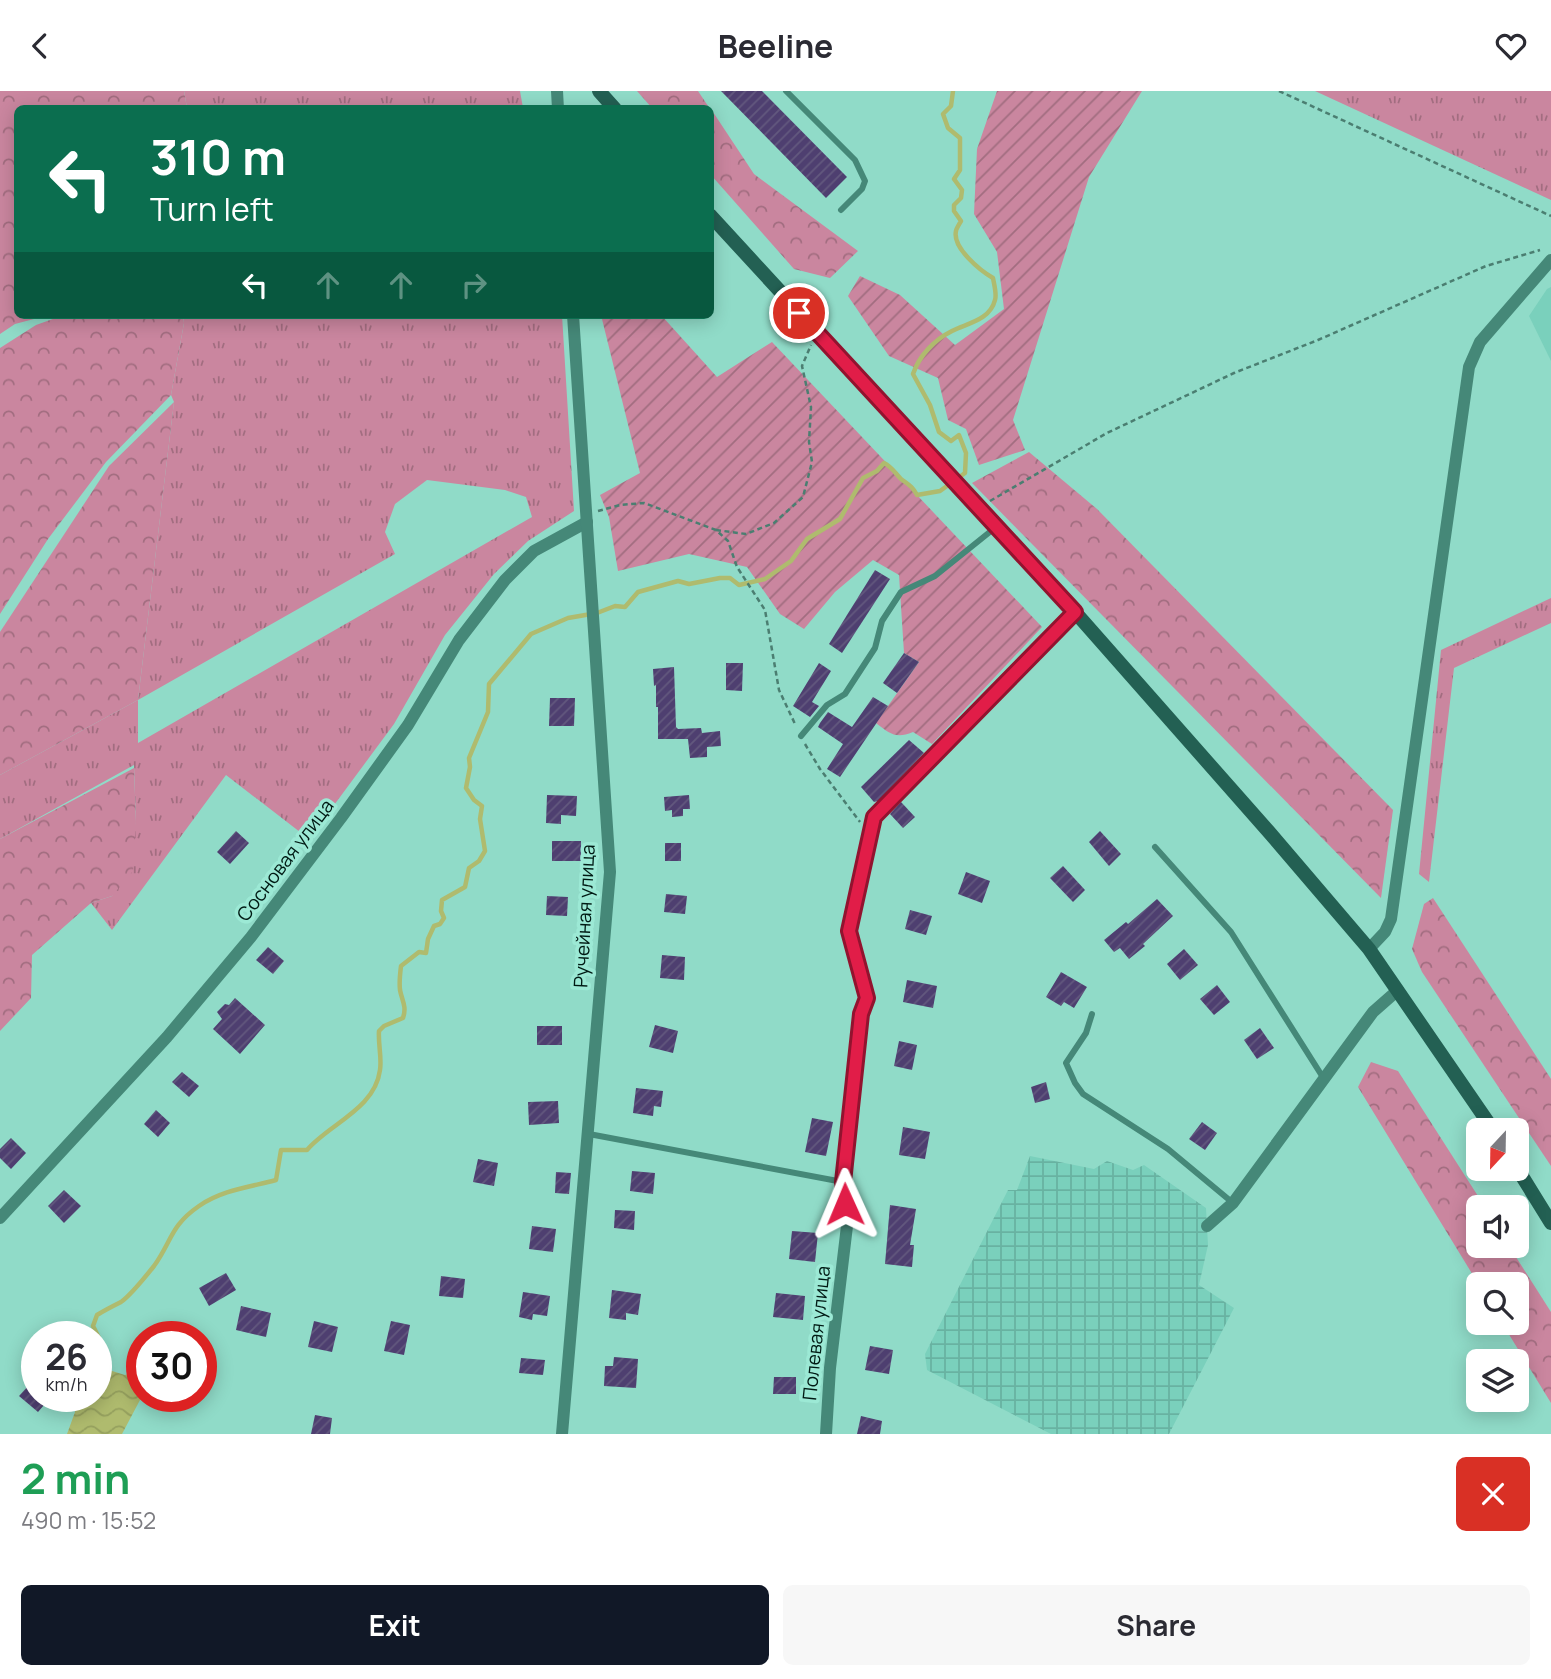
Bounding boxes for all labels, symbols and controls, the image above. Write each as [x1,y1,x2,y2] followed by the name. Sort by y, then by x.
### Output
[718,24,833,68] text: Beeline
[21,27,59,65] icon: back
[1492,27,1530,65] icon: heart
[150,123,286,190] text: 310 m
[35,133,126,224] icon: left
[150,187,274,231] text: Turn left
[236,266,274,304] icon: left
[309,266,347,304] icon: ahead
[382,266,420,304] icon: ahead
[455,266,493,304] icon: right
[769,283,829,343] pin
[780,294,818,332] icon: arrive
[231,794,339,926] street label: Сосновая улица
[567,844,601,988] street label: Ручейная улица
[1466,1118,1530,1181] north arrow
[1466,1118,1529,1412] map controls
[808,1167,882,1241] position arrow
[1466,1195,1529,1258] button: sound
[796,1264,836,1402] street label: Полевая улица
[1466,1272,1529,1335] button: search
[126,1321,217,1412] speed limit sign: 30
[45,1333,88,1381] text: 26
[1466,1349,1529,1412] button: layers
[46,1372,87,1396] text: km/h
[21,1449,130,1507] text: 2 min
[1456,1457,1530,1531] button: close
[21,1504,156,1536] text: 490 m · 15:52
[21,1585,769,1665] button: Exit
[783,1585,1530,1665] button: Share

